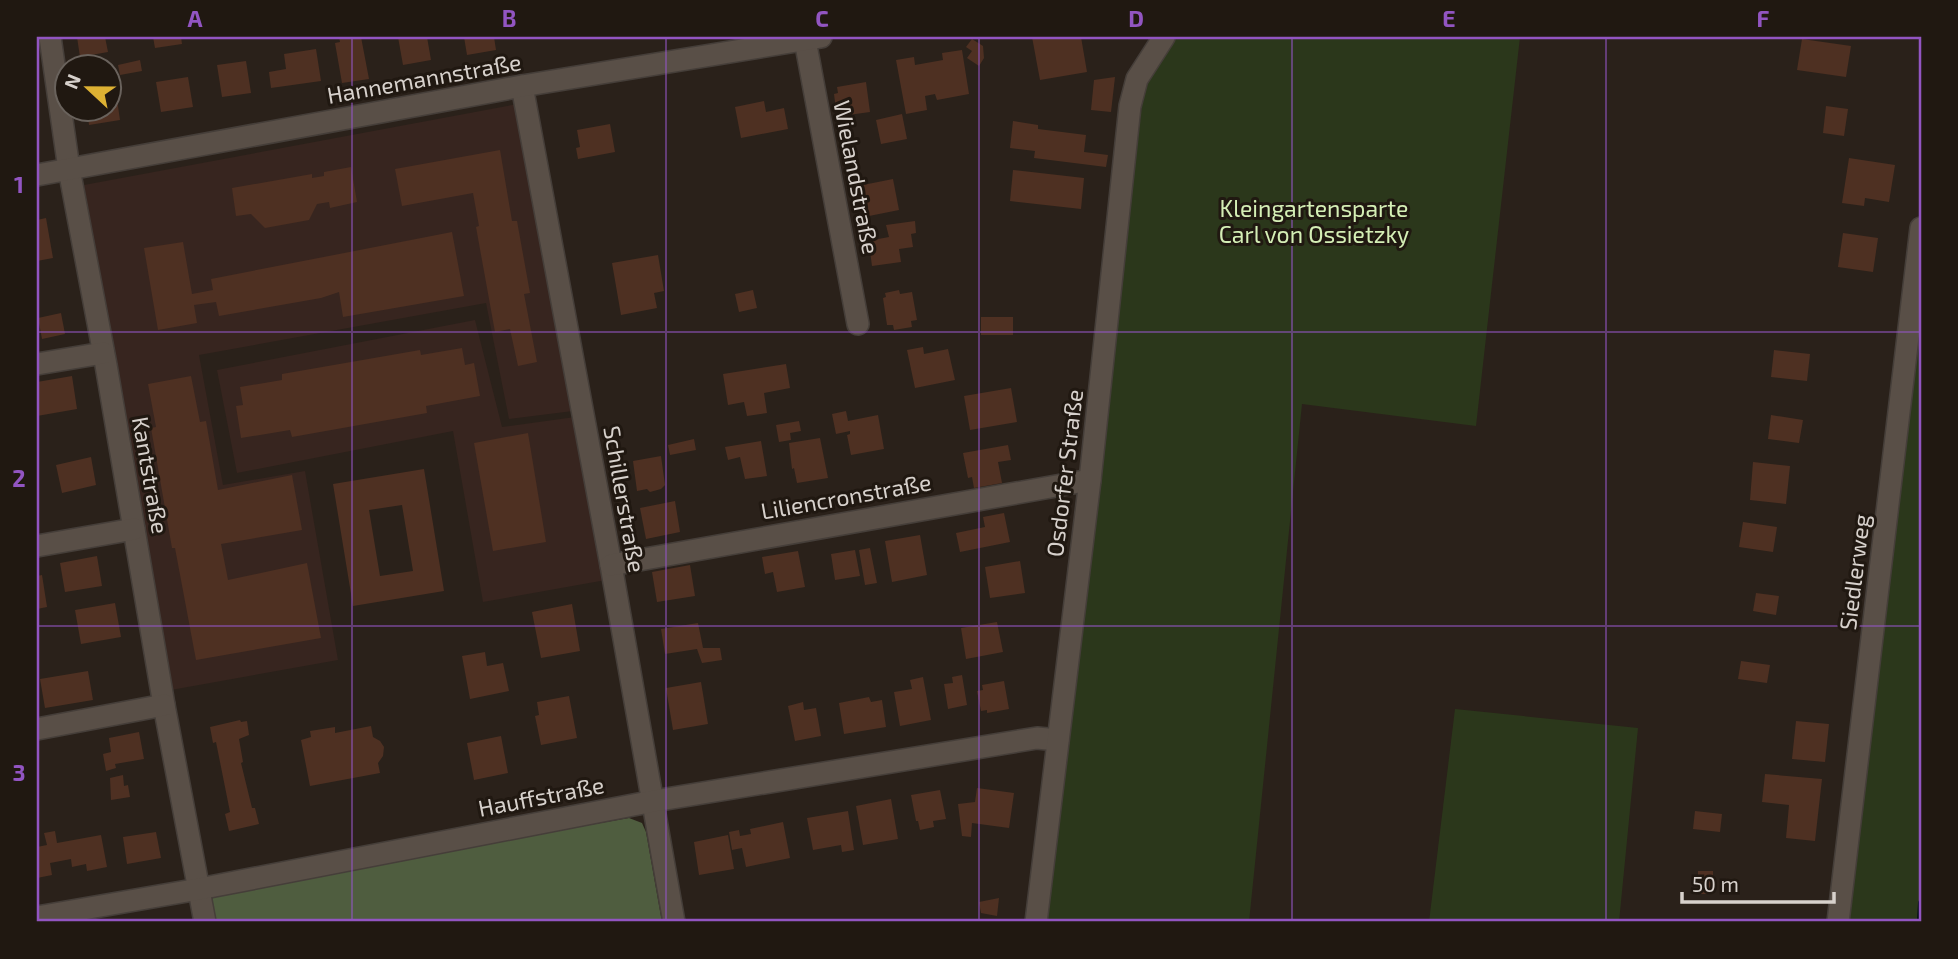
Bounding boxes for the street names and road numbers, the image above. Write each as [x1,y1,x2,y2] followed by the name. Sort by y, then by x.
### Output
[325,47,523,109] street label: Hannemannstraße
[828,98,886,256] street label: Wielandstraße
[1040,388,1088,558] street label: Osdorfer Straße
[127,414,175,536] street label: Kantstraße
[598,423,652,575] street label: Schillerstraße
[759,467,933,525] street label: Liliencronstraße
[1833,512,1875,632] street label: Siedlerweg
[476,770,606,822] street label: Hauffstraße

